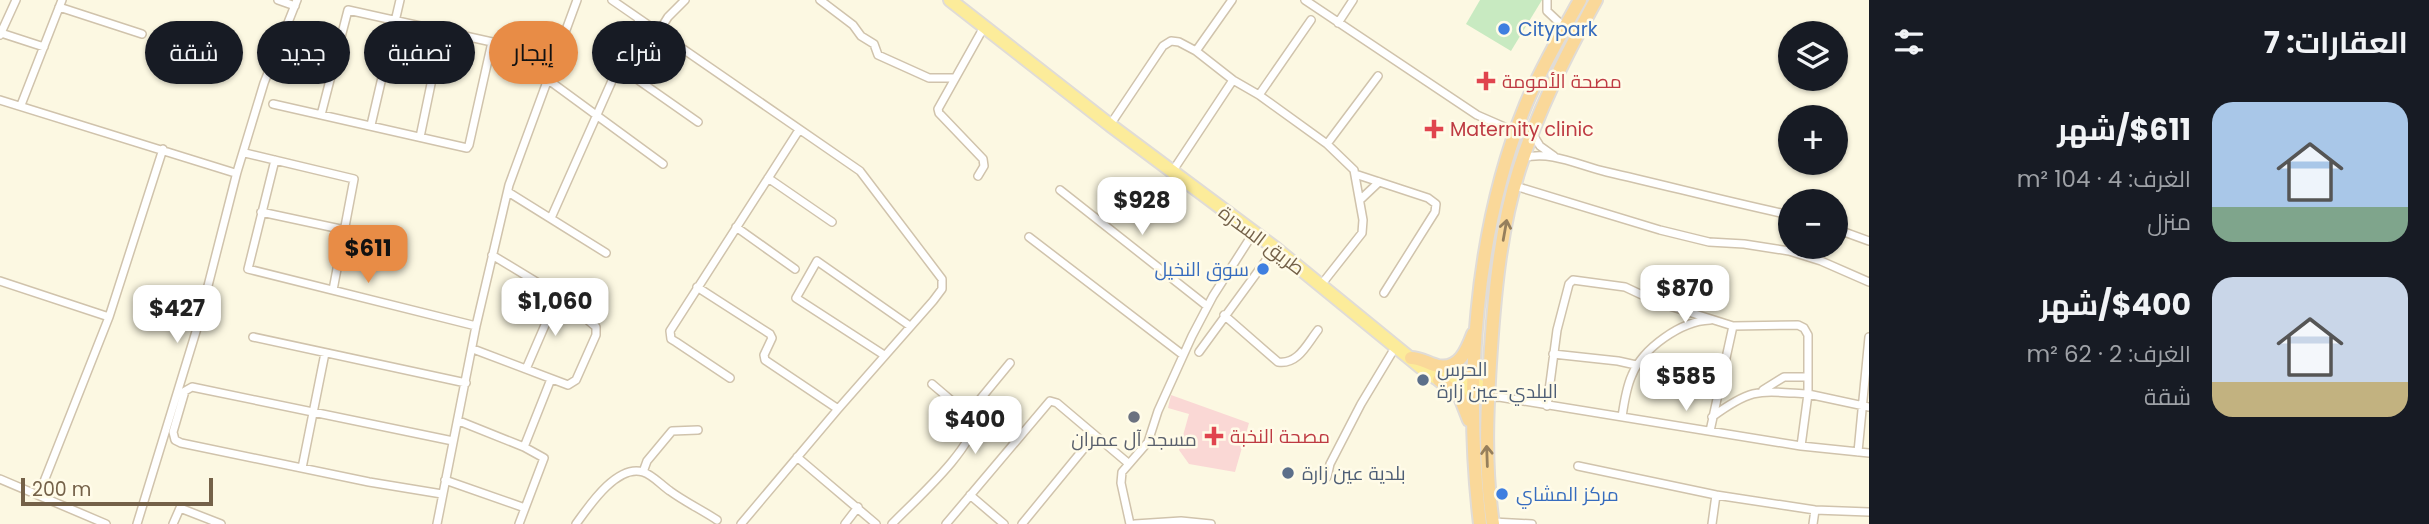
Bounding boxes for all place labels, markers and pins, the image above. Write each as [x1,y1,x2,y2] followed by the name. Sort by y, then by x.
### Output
[1518,16,1598,43] place label: Citypark
[1496,21,1512,37] marker: Citypark
[1502,68,1622,95] place label: مصحة الأمومة
[1476,71,1496,91] marker: مصحة الأمومة
[1450,116,1594,143] place label: Maternity clinic
[1424,119,1444,139] marker: Maternity clinic
[1101,177,1183,237] pin: $928
[327,226,409,285] pin: $611
[1155,256,1249,283] place label: سوق النخيل
[1255,261,1271,277] marker: سوق النخيل
[1644,266,1726,325] pin: $870
[498,278,612,338] pin: $1,060
[136,286,218,345] pin: $427
[1645,354,1727,413] pin: $585
[1437,356,1558,406] place label: الحرس البلدي-عين زارة
[1415,372,1431,388] marker: الحرس البلدي-عين زارة
[934,396,1016,456] pin: $400
[1126,409,1142,425] marker: مسجد آل عمران
[1230,423,1330,450] place label: مصحة النخبة
[1071,426,1197,453] place label: مسجد آل عمران
[1204,426,1224,446] marker: مصحة النخبة
[1302,460,1406,487] place label: بلدية عين زارة
[1280,465,1296,481] marker: بلدية عين زارة
[1516,481,1619,509] place label: مركز المشاي
[1494,486,1510,502] marker: مركز المشاي

